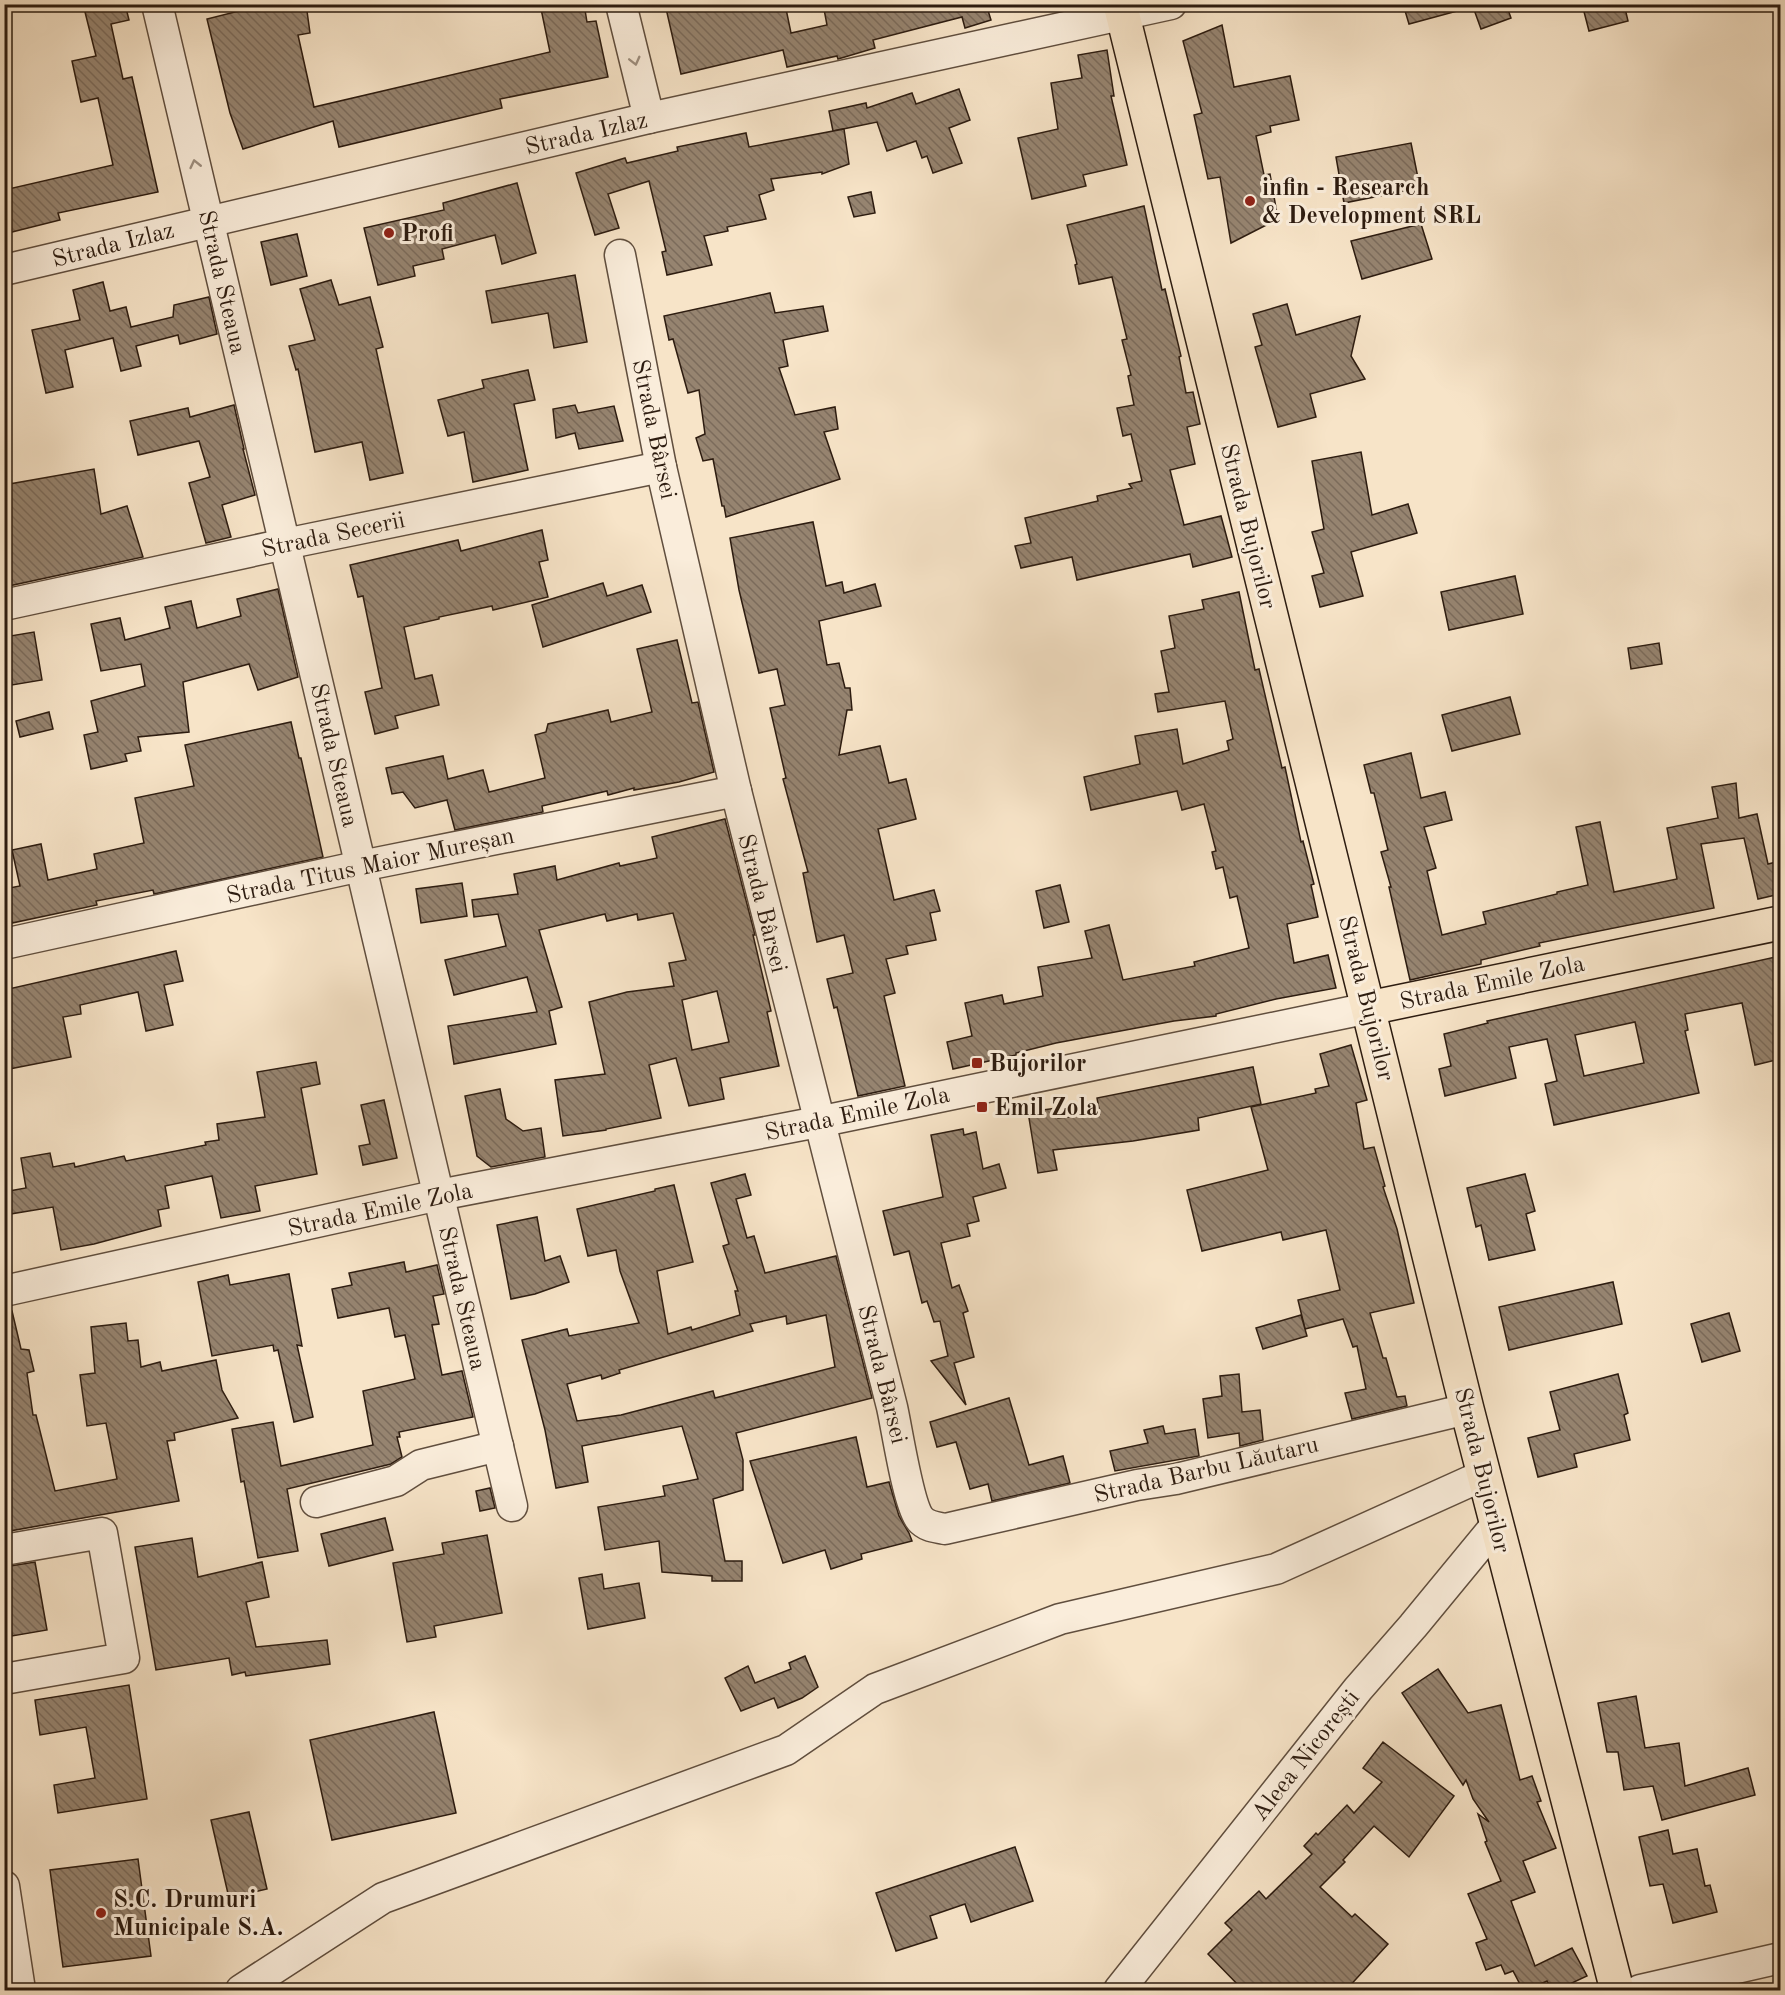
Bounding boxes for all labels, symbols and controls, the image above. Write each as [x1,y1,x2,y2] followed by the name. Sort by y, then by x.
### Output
[627,56,640,66] one-way arrow
[523,109,650,161] street label: Strada Izlaz
[190,159,203,169] one-way arrow
[1262,177,1481,229] place label: infin - Research & Development SRL
[1243,194,1257,208] marker: infin - Research & Development SRL
[193,208,249,357] street label: Strada Steaua
[50,219,177,273] street label: Strada Izlaz
[401,223,454,247] place label: Profi
[382,226,396,240] marker: Profi
[627,357,680,501] street label: Strada Bârsei
[1215,441,1279,612] street label: Strada Bujorilor
[259,509,407,563] street label: Strada Secerii
[305,681,361,830] street label: Strada Steaua
[224,825,517,909] street label: Strada Titus Maior Mureșan
[732,832,790,975] street label: Strada Bârsei
[1333,913,1397,1084] street label: Strada Bujorilor
[1398,953,1587,1015] street label: Strada Emile Zola
[989,1053,1086,1077] place label: Bujorilor
[970,1056,984,1070] marker: Bujorilor
[763,1084,952,1146] street label: Strada Emile Zola
[994,1097,1098,1121] place label: Emil Zola
[975,1100,989,1114] marker: Emil Zola
[286,1180,475,1242] street label: Strada Emile Zola
[433,1224,489,1373] street label: Strada Steaua
[852,1303,910,1446] street label: Strada Bârsei
[1449,1385,1513,1556] street label: Strada Bujorilor
[1092,1433,1321,1508] street label: Strada Barbu Lăutaru
[1248,1686,1365,1826] street label: Aleea Nicorești
[113,1889,283,1941] place label: S.C. Drumuri Municipale S.A.
[94,1906,108,1920] marker: S.C. Drumuri Municipale S.A.

